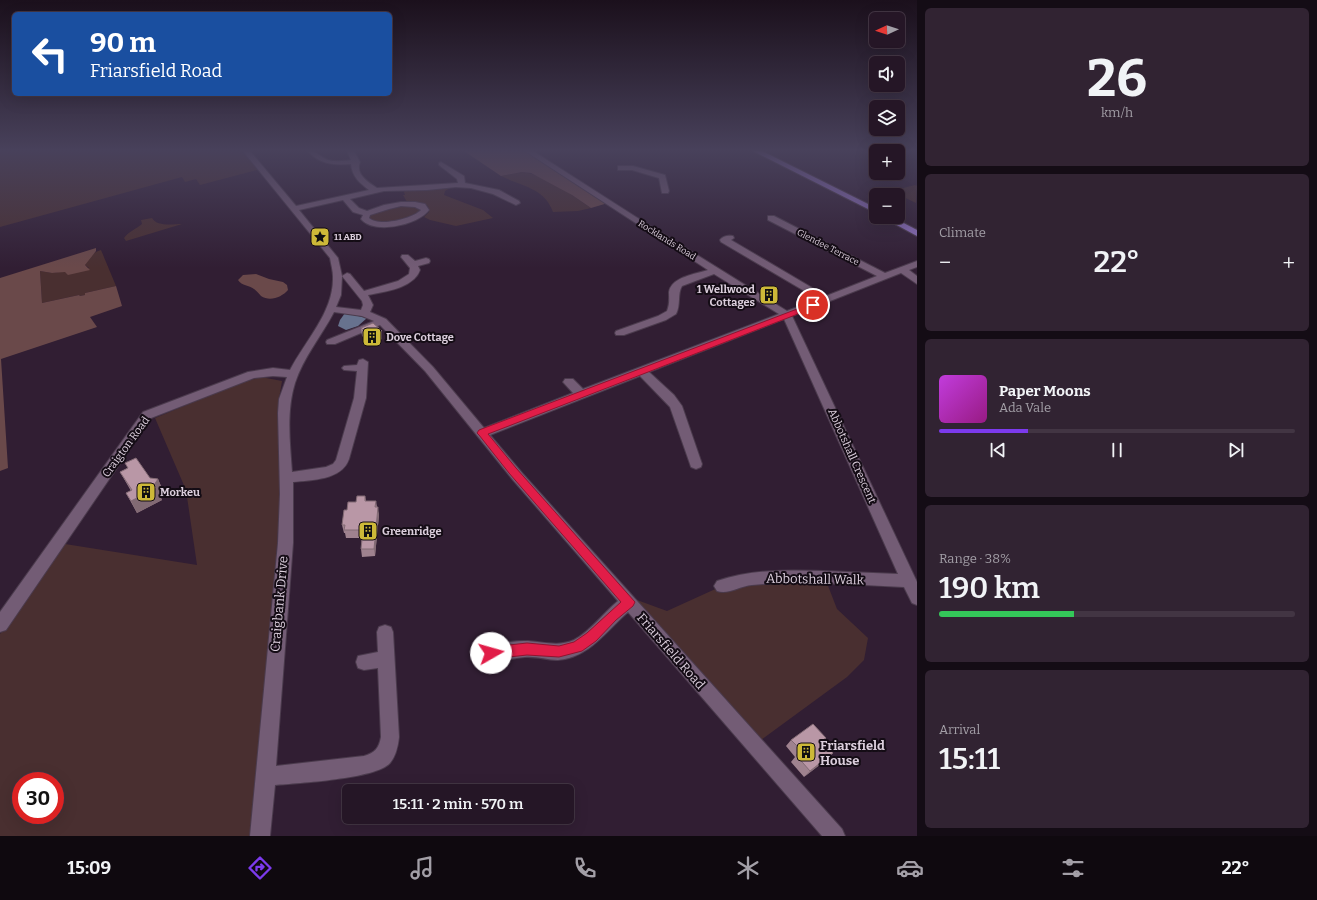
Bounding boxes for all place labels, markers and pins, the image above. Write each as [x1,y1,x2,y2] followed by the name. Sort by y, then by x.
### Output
[309,226,331,248] place icon: 11 ABD
[334,232,362,242] place label: 11 ABD
[697,283,756,309] place label: 1 Wellwood Cottages
[758,284,780,306] building icon: 1 Wellwood Cottages
[796,288,830,322] pin
[361,326,383,348] building icon: Dove Cottage
[386,331,454,344] place label: Dove Cottage
[135,481,157,503] building icon: Morkeu
[160,486,200,499] place label: Morkeu
[357,520,379,542] building icon: Greenridge
[382,525,441,538] place label: Greenridge
[820,738,885,768] place label: Friarsfield House
[795,741,817,763] building icon: Friarsfield House

